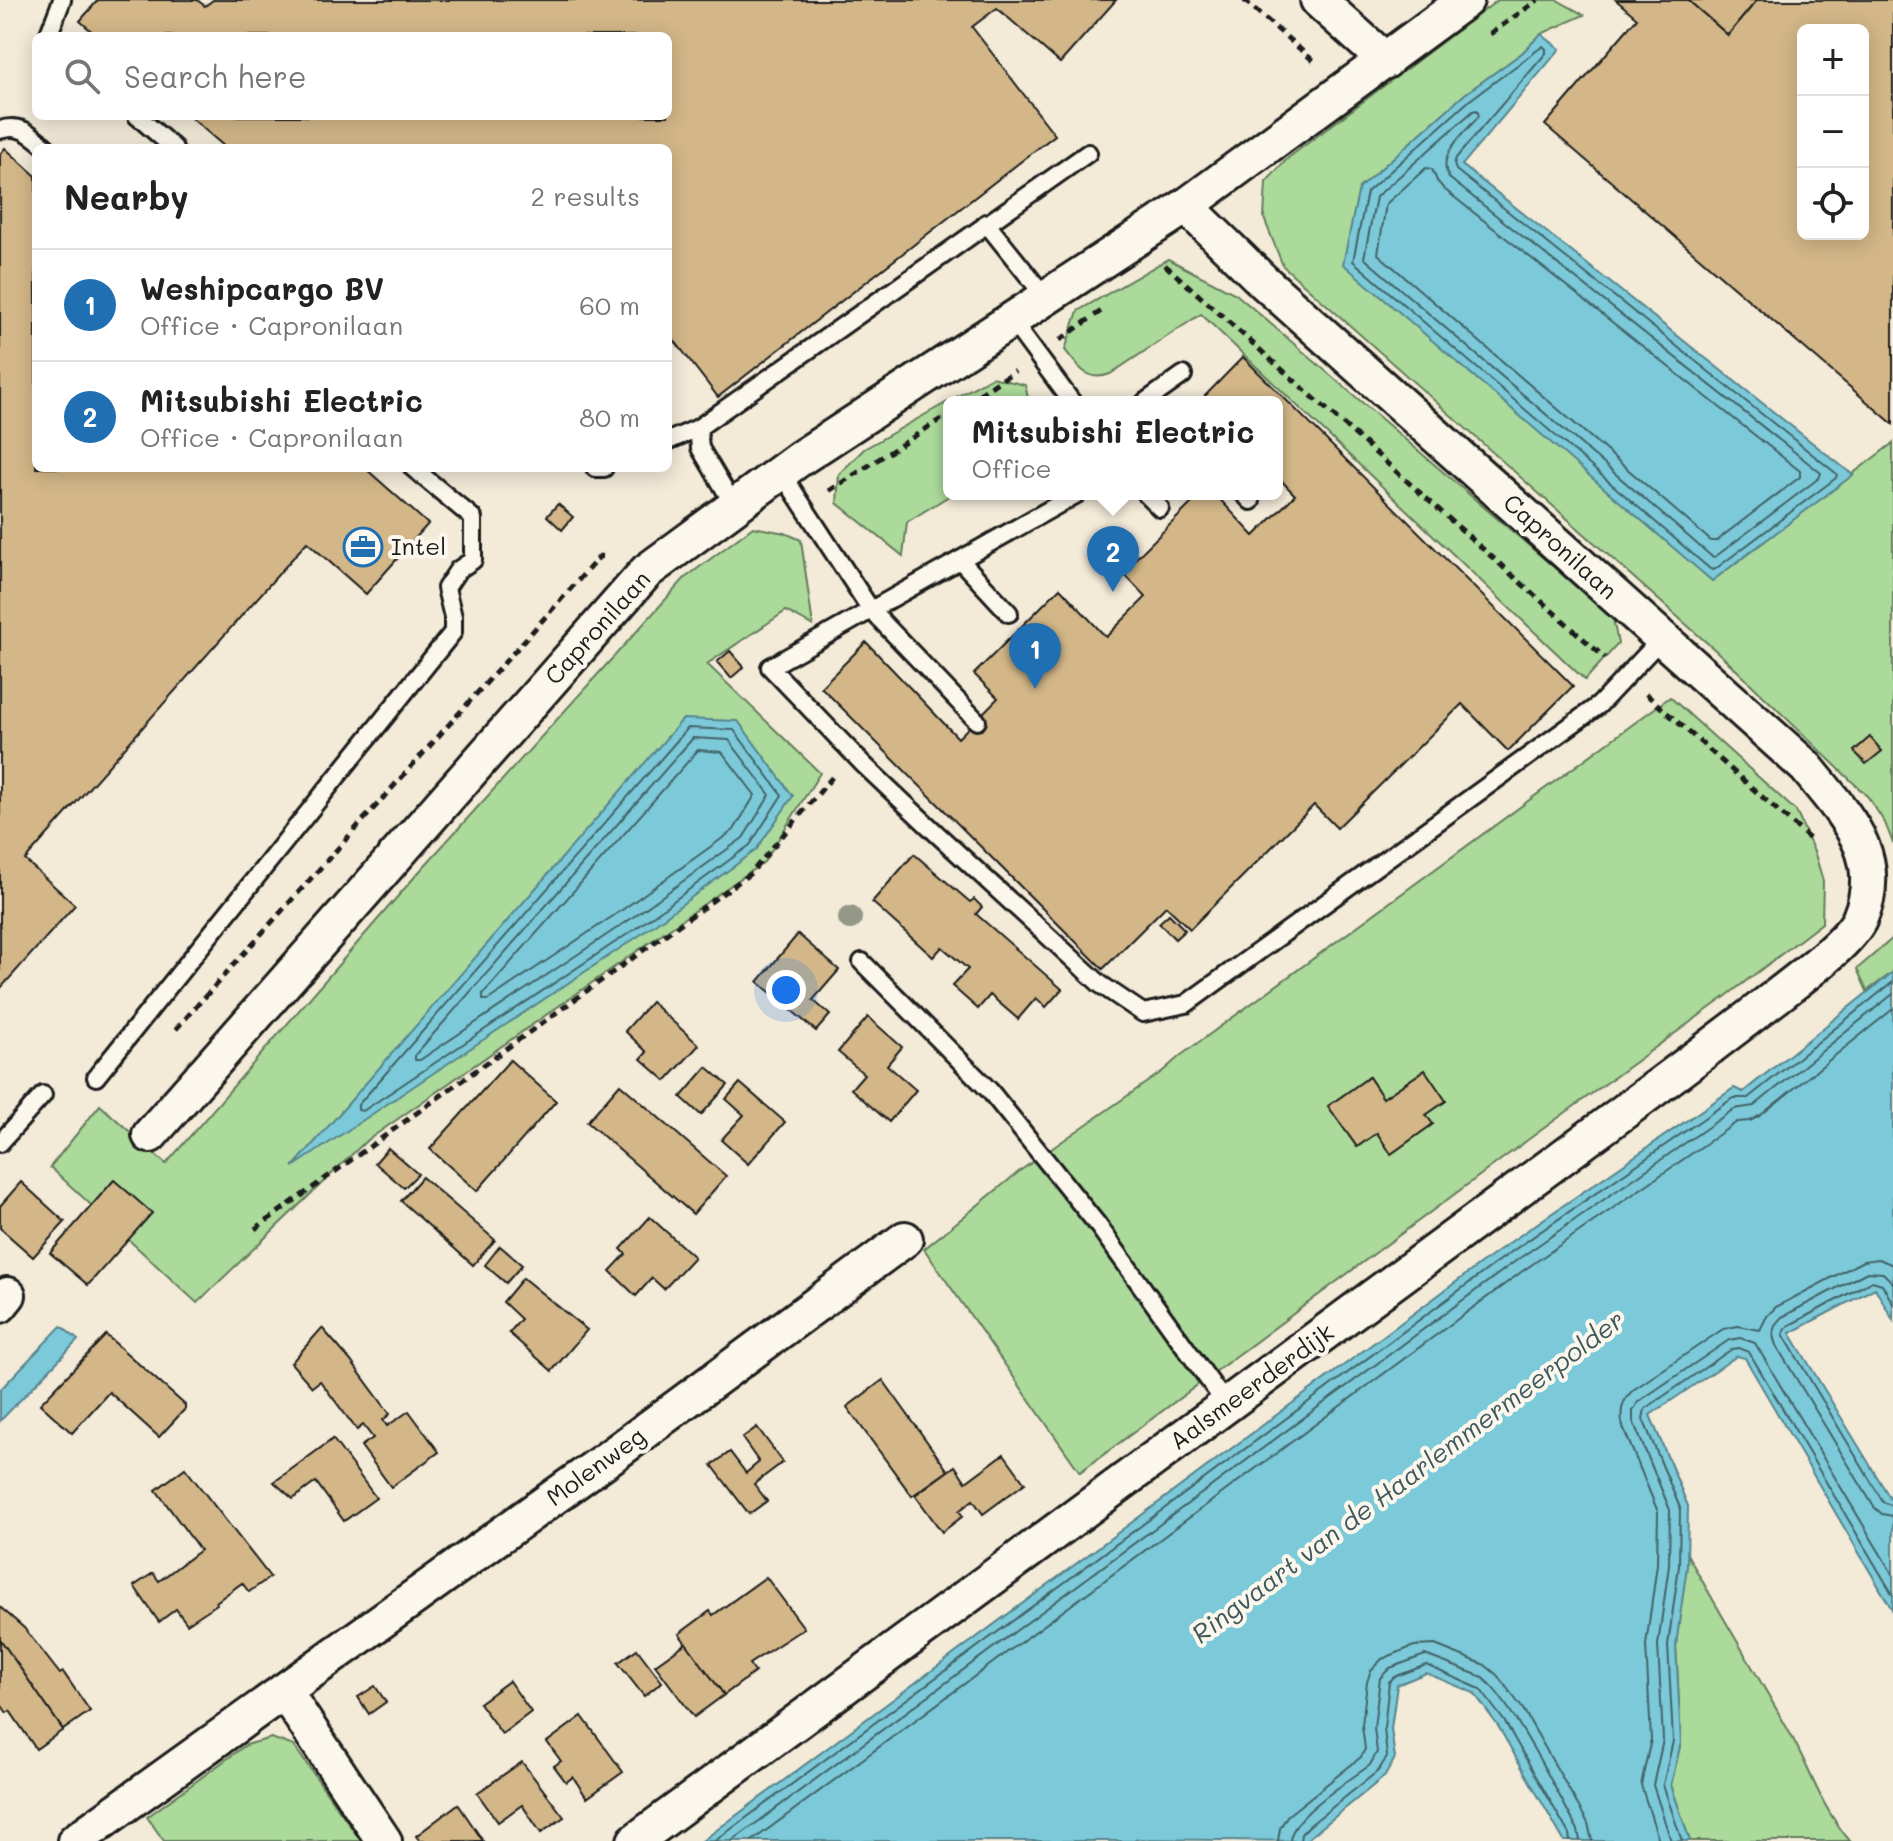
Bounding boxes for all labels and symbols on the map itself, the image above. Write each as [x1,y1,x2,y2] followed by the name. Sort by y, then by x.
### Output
[1497,487,1625,605] street label: Capronilaan
[342,526,384,568] office icon: Intel
[1087,526,1139,592] pin: 2
[391,530,446,561] place label: Intel
[538,563,656,691] street label: Capronilaan
[1009,623,1061,689] pin: 1
[766,970,806,1010] your location
[1184,1302,1631,1650] water label: Ringvaart van de Haarlemmermeerpolder
[1163,1316,1339,1456] street label: Aalsmeerderdijk
[540,1419,651,1512] street label: Molenweg

